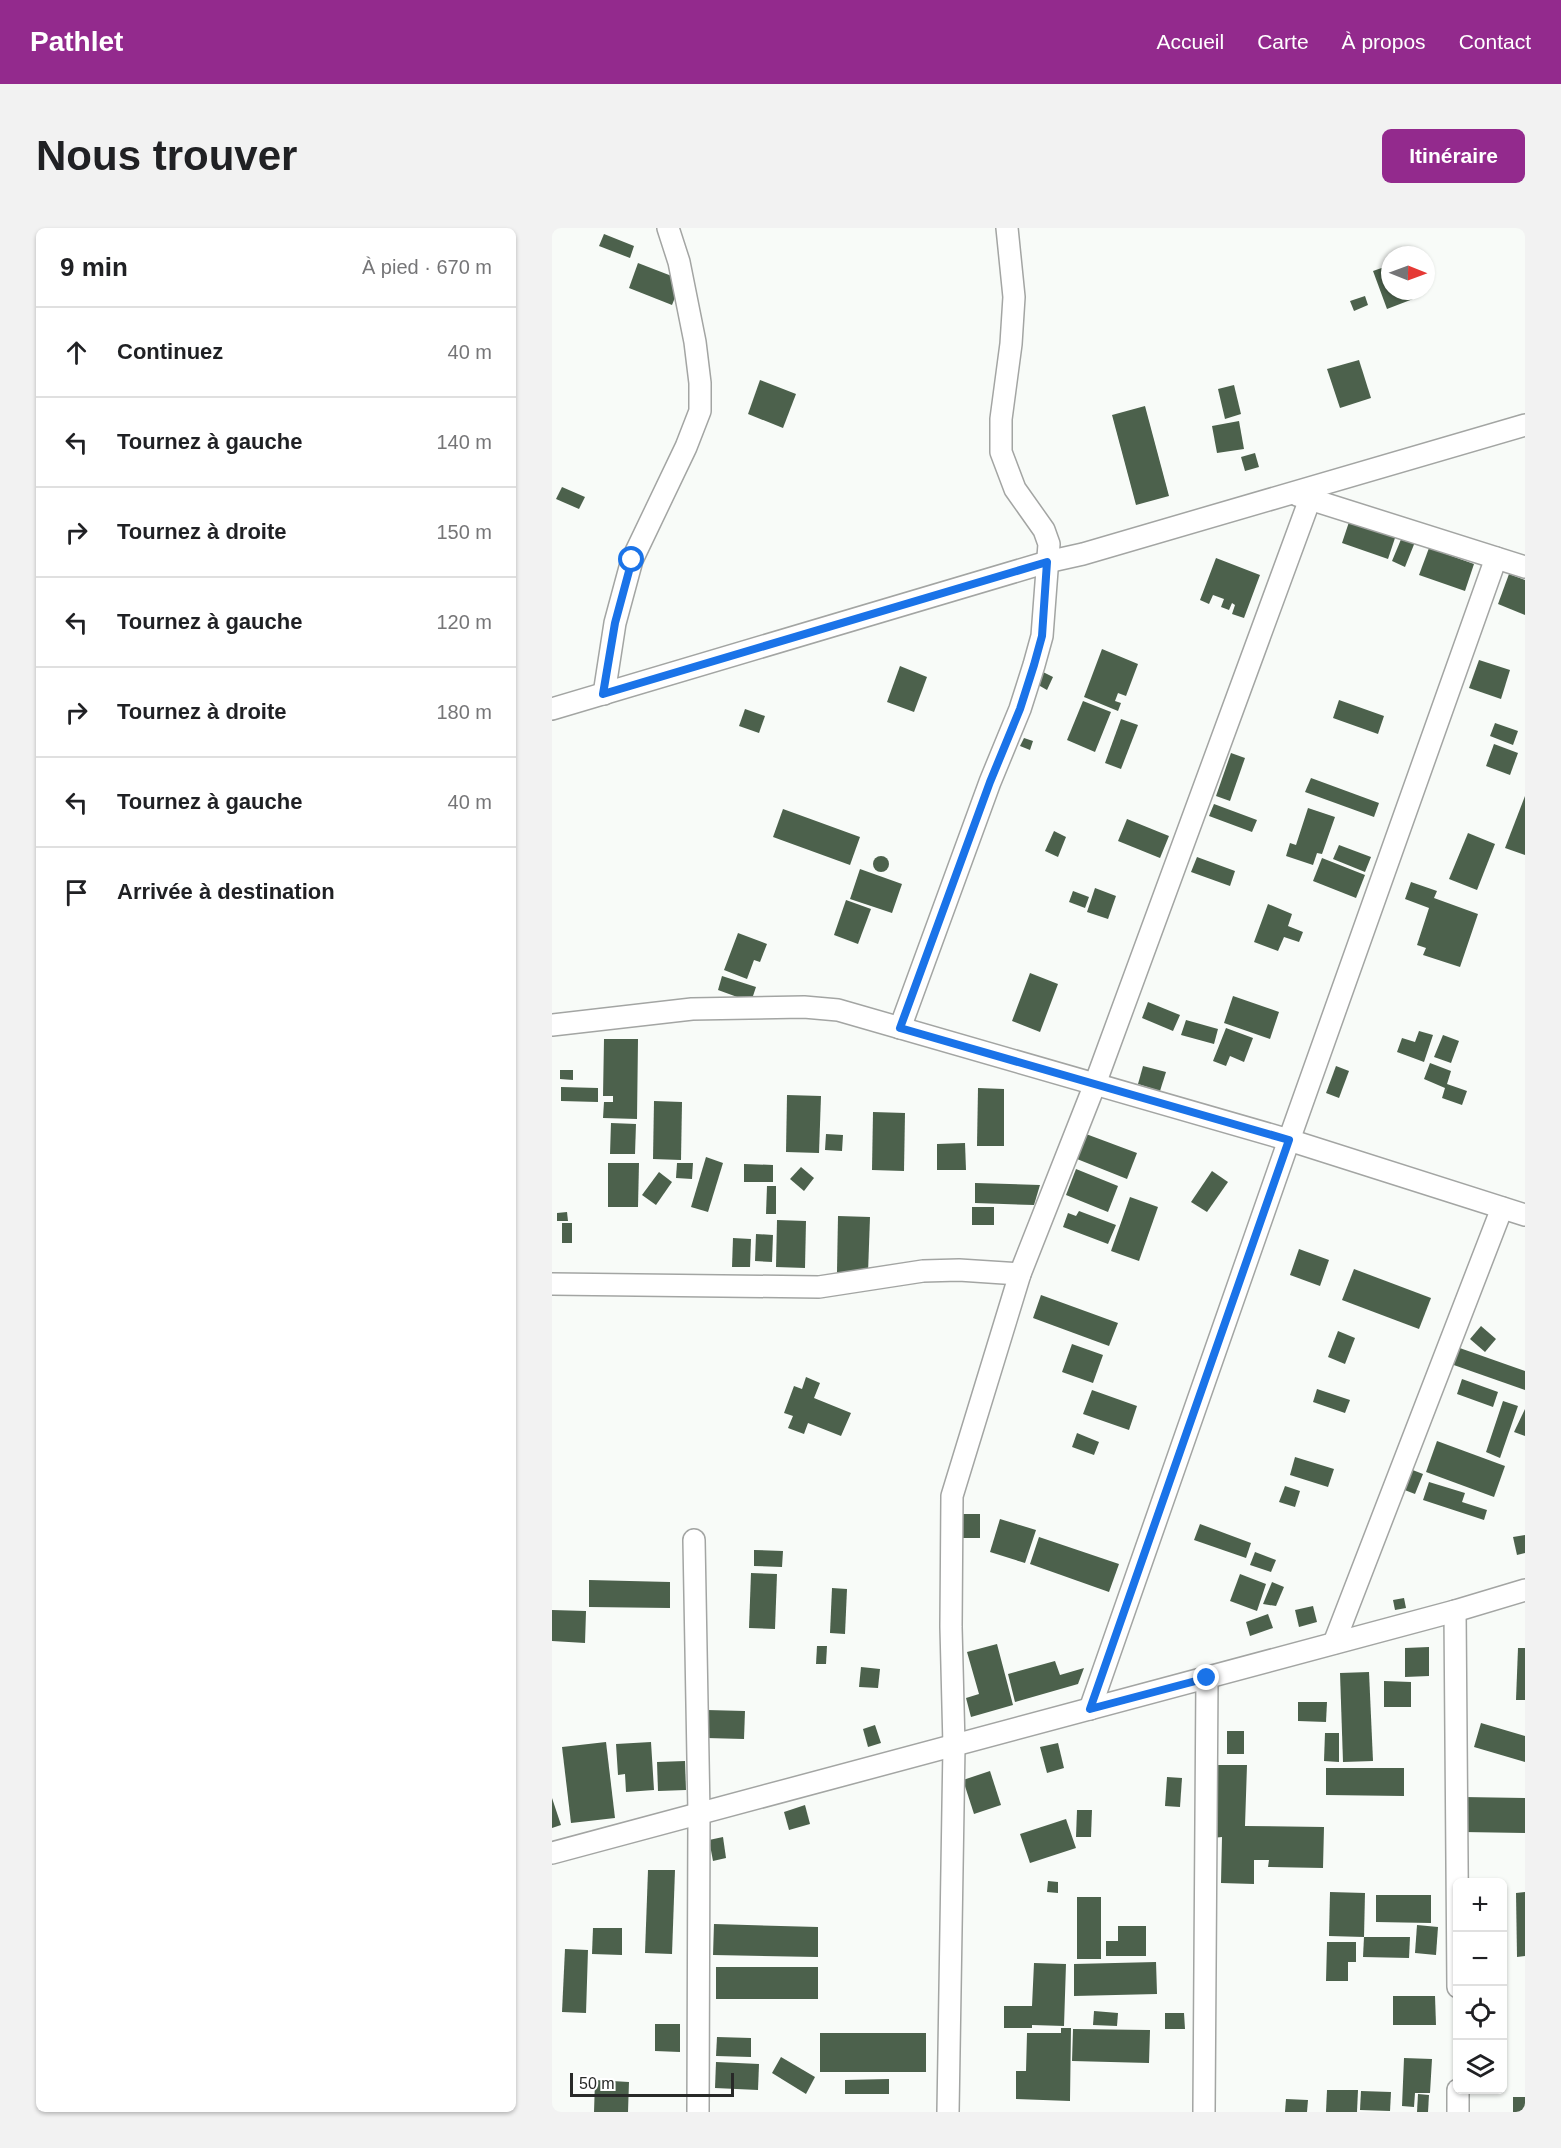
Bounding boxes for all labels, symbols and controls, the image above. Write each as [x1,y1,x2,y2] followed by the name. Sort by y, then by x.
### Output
[30,26,123,57] text: Pathlet
[1157,30,1224,53] text: Accueil
[1257,30,1309,53] text: Carte
[1342,30,1426,53] text: À propos
[1459,30,1531,53] text: Contact
[1382,129,1525,183] button: Itinéraire
[36,132,297,179] text: Nous trouver
[1381,246,1435,300] north arrow
[60,252,128,282] text: 9 min
[362,256,492,278] text: À pied · 670 m
[60,336,93,369] icon: ahead
[117,339,223,364] text: Continuez
[448,341,492,363] text: 40 m
[60,426,93,459] icon: left
[117,429,302,454] text: Tournez à gauche
[436,431,492,453] text: 140 m
[60,516,93,549] icon: right
[117,519,287,544] text: Tournez à droite
[436,521,492,543] text: 150 m
[618,546,644,572] route start
[60,606,93,639] icon: left
[117,609,302,634] text: Tournez à gauche
[436,611,492,633] text: 120 m
[60,696,93,729] icon: right
[117,699,287,724] text: Tournez à droite
[436,701,492,723] text: 180 m
[60,786,93,819] icon: left
[117,789,302,814] text: Tournez à gauche
[448,791,492,813] text: 40 m
[60,876,93,909] icon: arrive
[117,879,335,904] text: Arrivée à destination
[1193,1664,1219,1690] route end
[1453,1878,1507,2094] map controls
[1453,1878,1507,1932] button: +
[1453,1932,1507,1986] button: −
[1453,1986,1507,2040] button: locate
[1453,2040,1507,2094] button: layers
[570,2070,734,2098] scale bar
[579,2075,615,2092] text: 50 m

